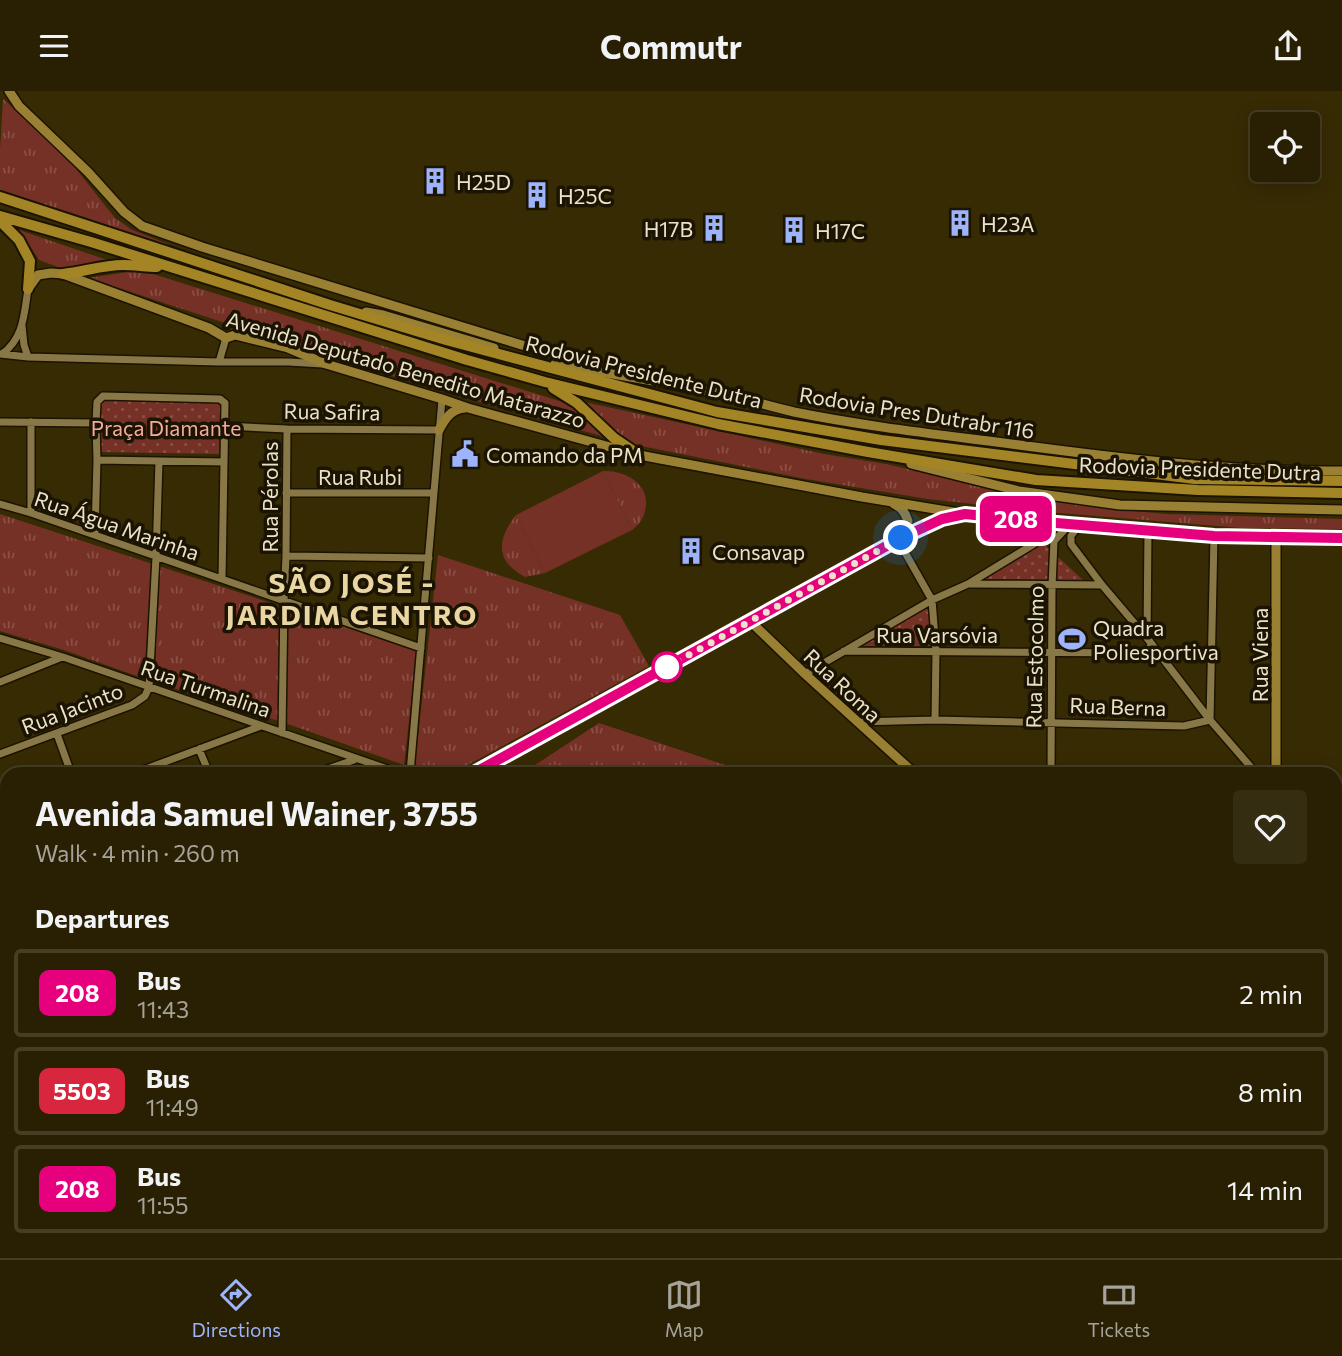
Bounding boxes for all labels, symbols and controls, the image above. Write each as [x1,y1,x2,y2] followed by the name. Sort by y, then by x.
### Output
[600,26,742,66] text: Commutr
[35,27,73,65] icon: menu
[1269,27,1307,65] icon: share
[1250,112,1320,182] map controls
[1250,112,1320,182] button: locate
[420,166,450,196] building icon: H25D
[456,169,511,194] place label: H25D
[522,180,552,210] building icon: H25C
[558,183,612,208] place label: H25C
[945,208,975,238] building icon: H23A
[981,211,1034,236] place label: H23A
[699,213,729,243] building icon: H17B
[779,215,809,245] building icon: H17C
[644,216,693,241] place label: H17B
[815,218,865,243] place label: H17C
[224,306,588,432] street label: Avenida Deputado Benedito Matarazzo
[523,330,765,412] street label: Rodovia Presidente Dutra
[798,381,1036,443] street label: Rodovia Pres Dutrabr 116
[283,398,381,424] street label: Rua Safira
[91,415,241,440] park label: Praça Diamante
[450,439,480,469] public building icon: Comando da PM
[257,441,282,553] street label: Rua Pérolas
[486,442,643,467] place label: Comando da PM
[1078,451,1322,485] street label: Rodovia Presidente Dutra
[318,464,402,489] street label: Rua Rubi
[31,485,203,565] street label: Rua Água Marinha
[976,496,1056,542] line badge: 208
[994,504,1038,533] text: 208
[883,520,918,555] your location
[676,536,706,566] building icon: Consavap
[712,539,805,564] place label: Consavap
[226,565,478,631] district label: SÃO JOSÉ - JARDIM CENTRO
[1020,585,1048,729] street label: Rua Estocolmo
[1247,608,1272,702] street label: Rua Viena
[1093,615,1219,664] place label: Quadra Poliesportiva
[876,622,998,647] street label: Rua Varsóvia
[1057,624,1087,654] sports icon: Quadra Poliesportiva
[799,643,887,727] street label: Rua Roma
[652,652,682,682] unlabelled marker
[138,654,274,722] street label: Rua Turmalina
[18,677,126,739] street label: Rua Jacinto
[1069,692,1167,720] street label: Rua Berna
[1233,790,1307,864] button: heart
[35,792,478,833] text: Avenida Samuel Wainer, 3755
[35,839,240,867] text: Walk · 4 min · 260 m
[35,902,170,933] text: Departures
[137,964,181,995] text: Bus
[55,978,100,1007] text: 208
[1239,978,1303,1009] text: 2 min
[137,995,189,1023] text: 11:43
[146,1062,190,1093] text: Bus
[53,1076,111,1105] text: 5503
[1238,1076,1303,1107] text: 8 min
[146,1093,199,1121] text: 11:49
[137,1160,181,1191] text: Bus
[55,1174,100,1203] text: 208
[1227,1174,1303,1205] text: 14 min
[137,1191,189,1219] text: 11:55
[192,1276,281,1341] tab: Directions
[665,1276,704,1341] tab: Map
[1087,1276,1150,1341] tab: Tickets

